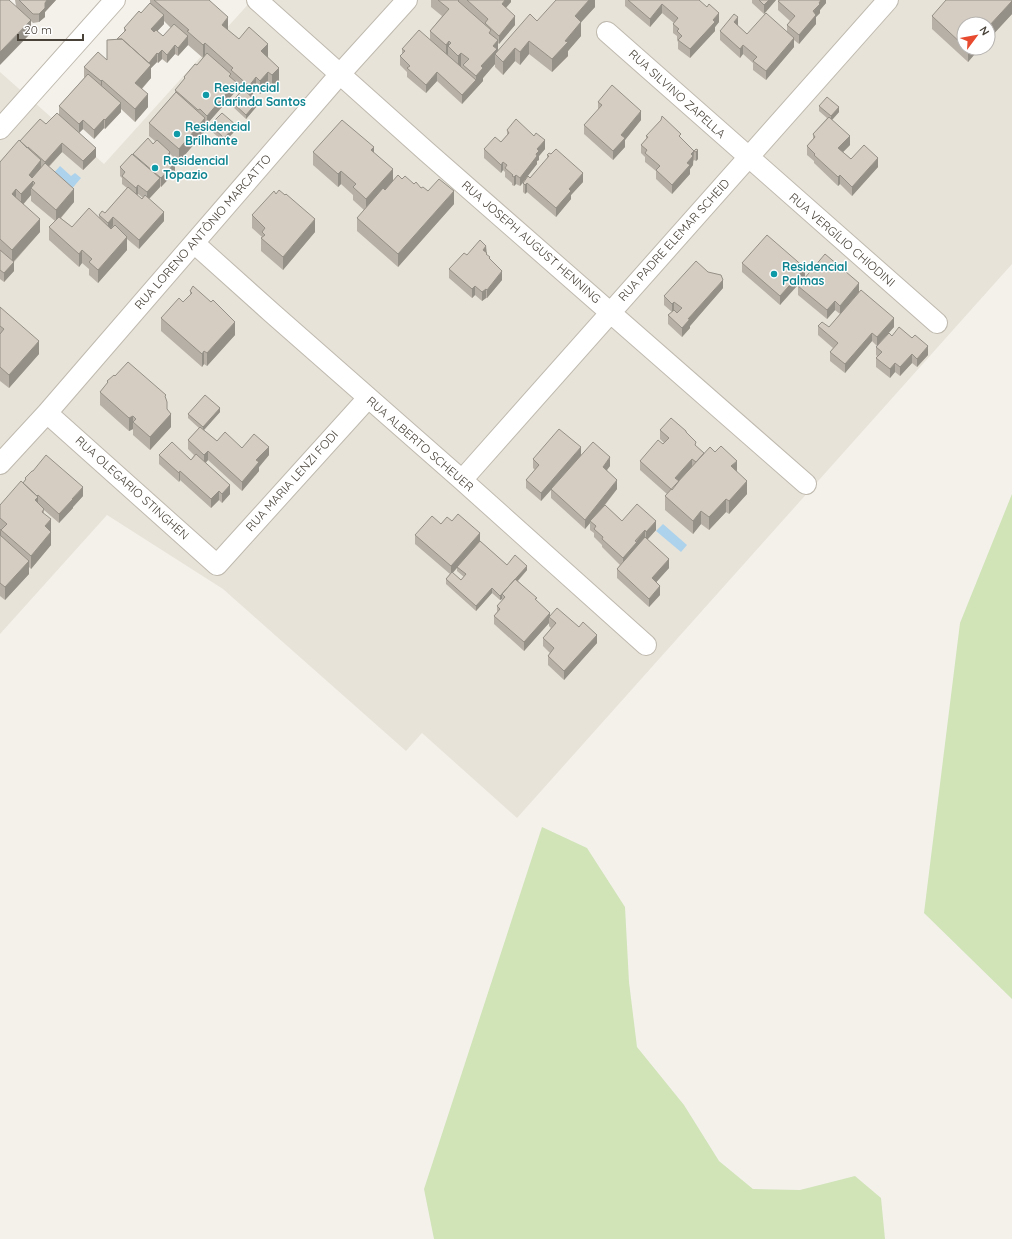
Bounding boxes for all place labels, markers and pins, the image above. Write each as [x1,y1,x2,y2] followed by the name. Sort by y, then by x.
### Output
[214,80,306,109] place label: Residencial Clarinda Santos
[201,90,211,100] marker: Residencial Clarinda Santos
[185,119,251,148] place label: Residencial Brilhante
[172,129,182,139] marker: Residencial Brilhante
[163,153,229,182] place label: Residencial Topazio
[150,163,160,173] marker: Residencial Topazio
[782,259,848,288] place label: Residencial Palmas
[769,269,779,279] marker: Residencial Palmas

